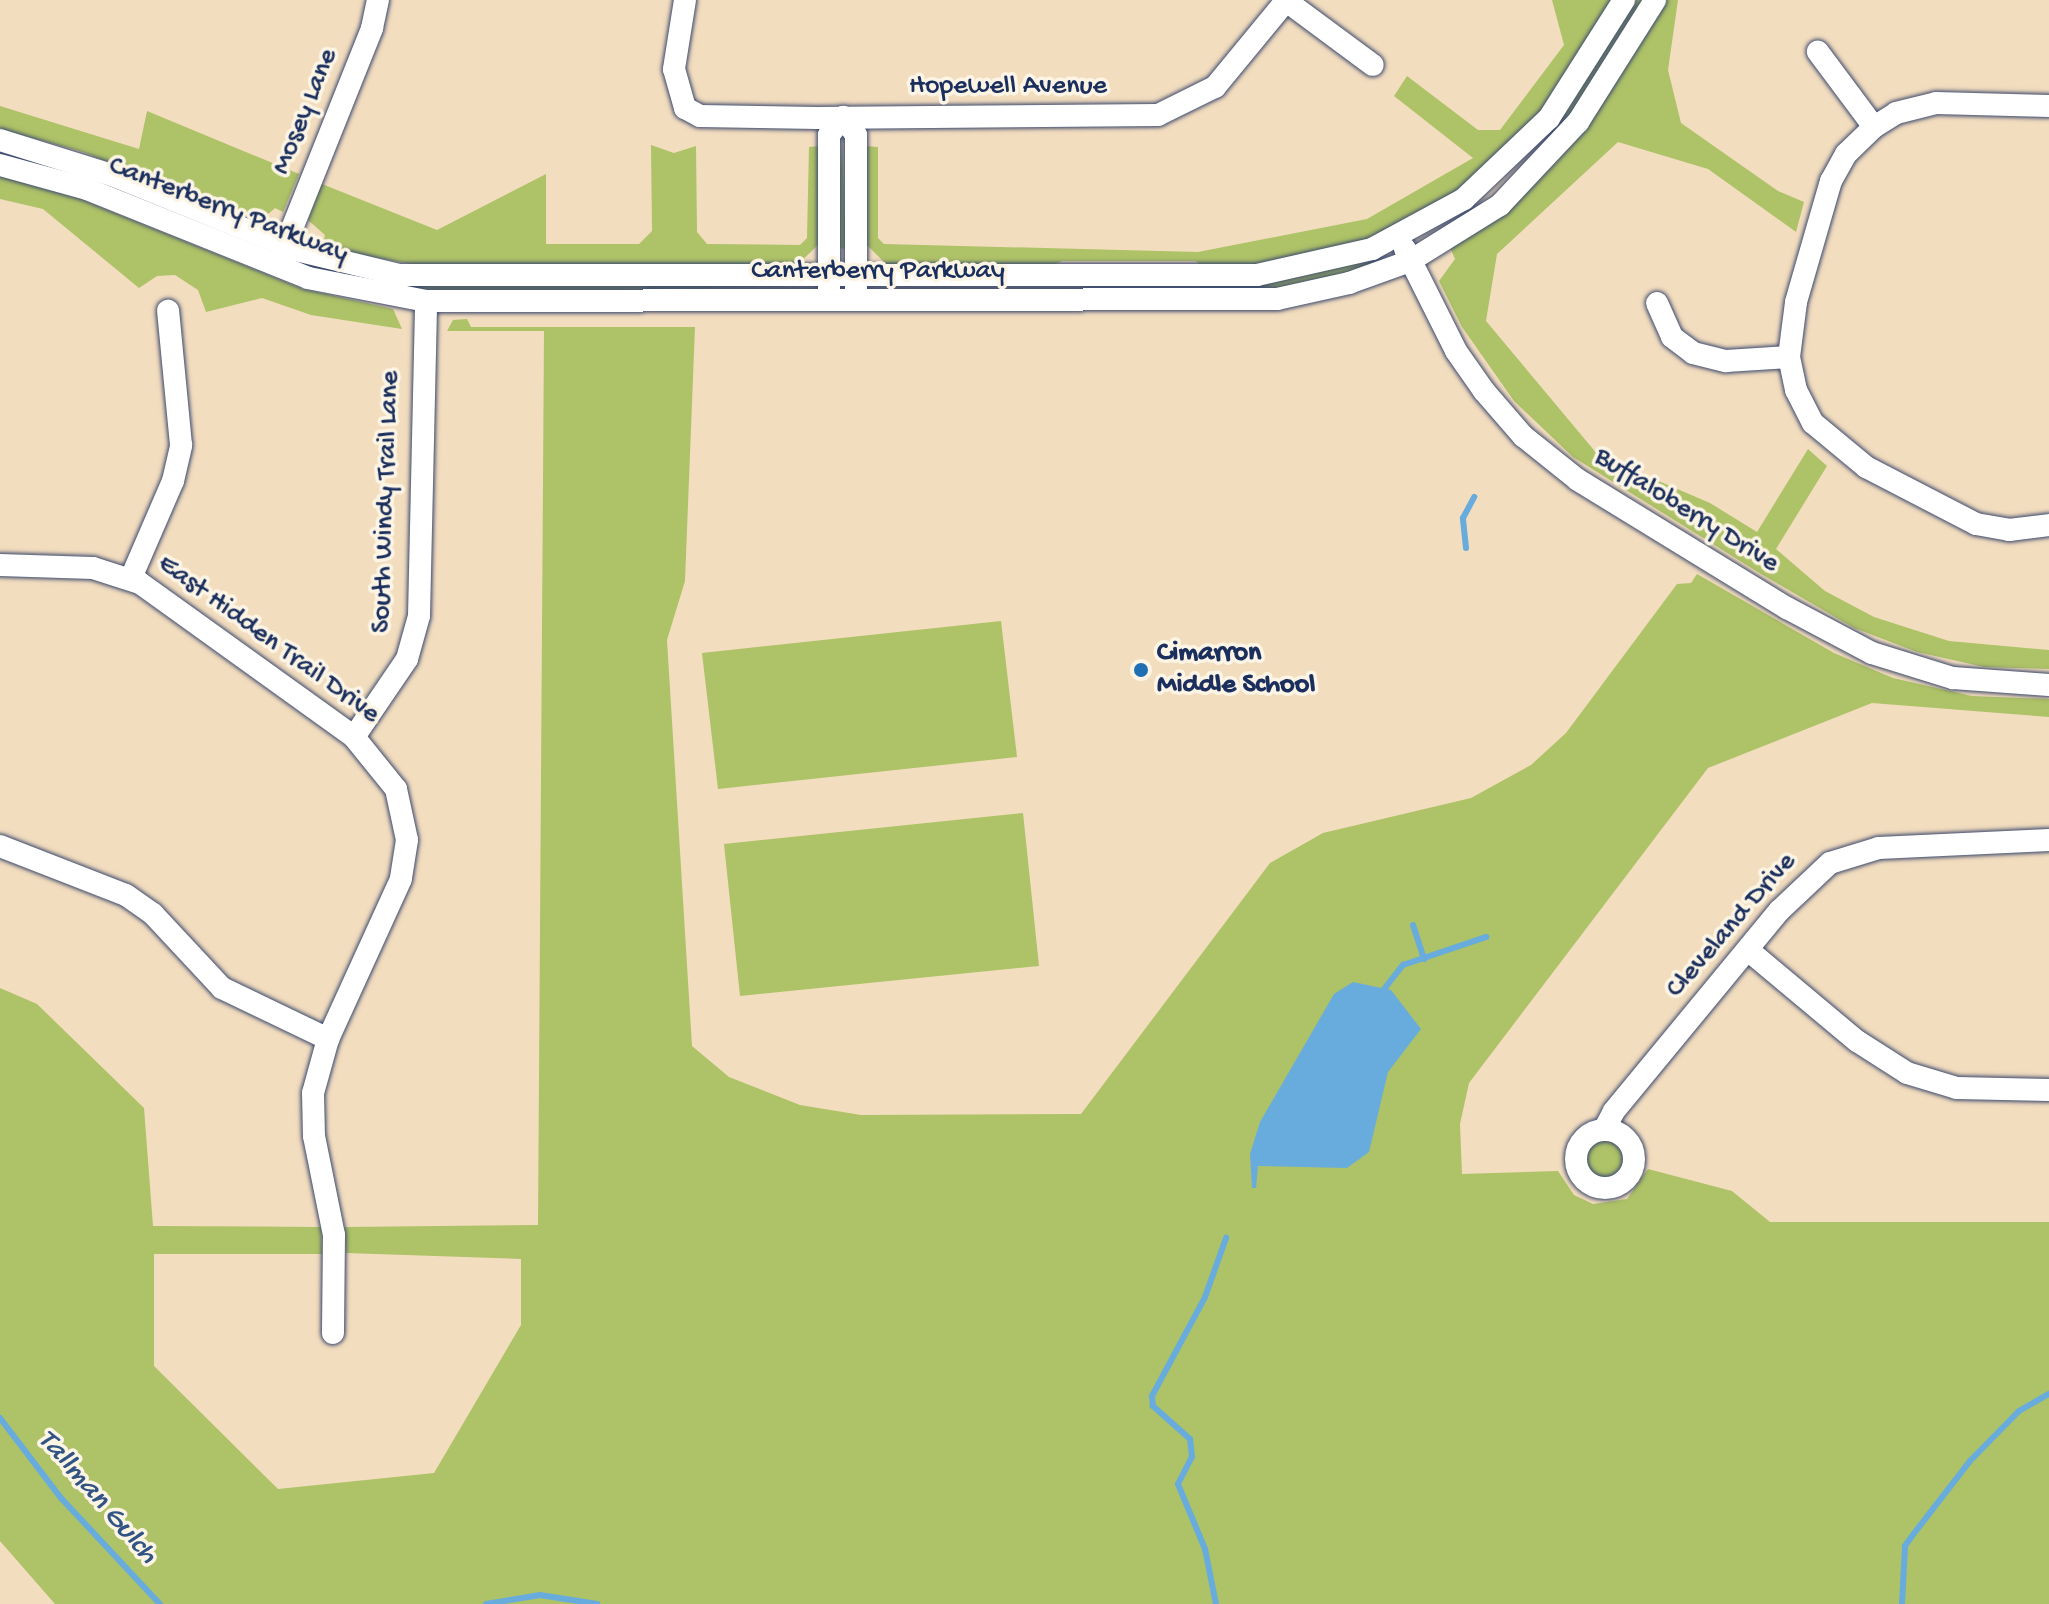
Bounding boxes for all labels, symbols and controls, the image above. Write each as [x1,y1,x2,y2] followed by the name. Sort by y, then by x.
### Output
[266,44,346,180] street label: Mosey Lane
[909,70,1107,104] street label: Hopewell Avenue
[104,150,352,272] street label: Canterberry Parkway
[751,255,1005,289] street label: Canterberry Parkway
[366,370,408,634] street label: South Windy Trail Lane
[1587,441,1785,581] street label: Buffaloberry Drive
[150,548,386,732] street label: East Hidden Trail Drive
[1157,637,1315,703] place label: Cimarron Middle School
[1132,661,1150,679] marker: Cimarron Middle School
[1660,846,1804,1006] street label: Cleveland Drive
[28,1423,164,1573] water label: Tallman Gulch

